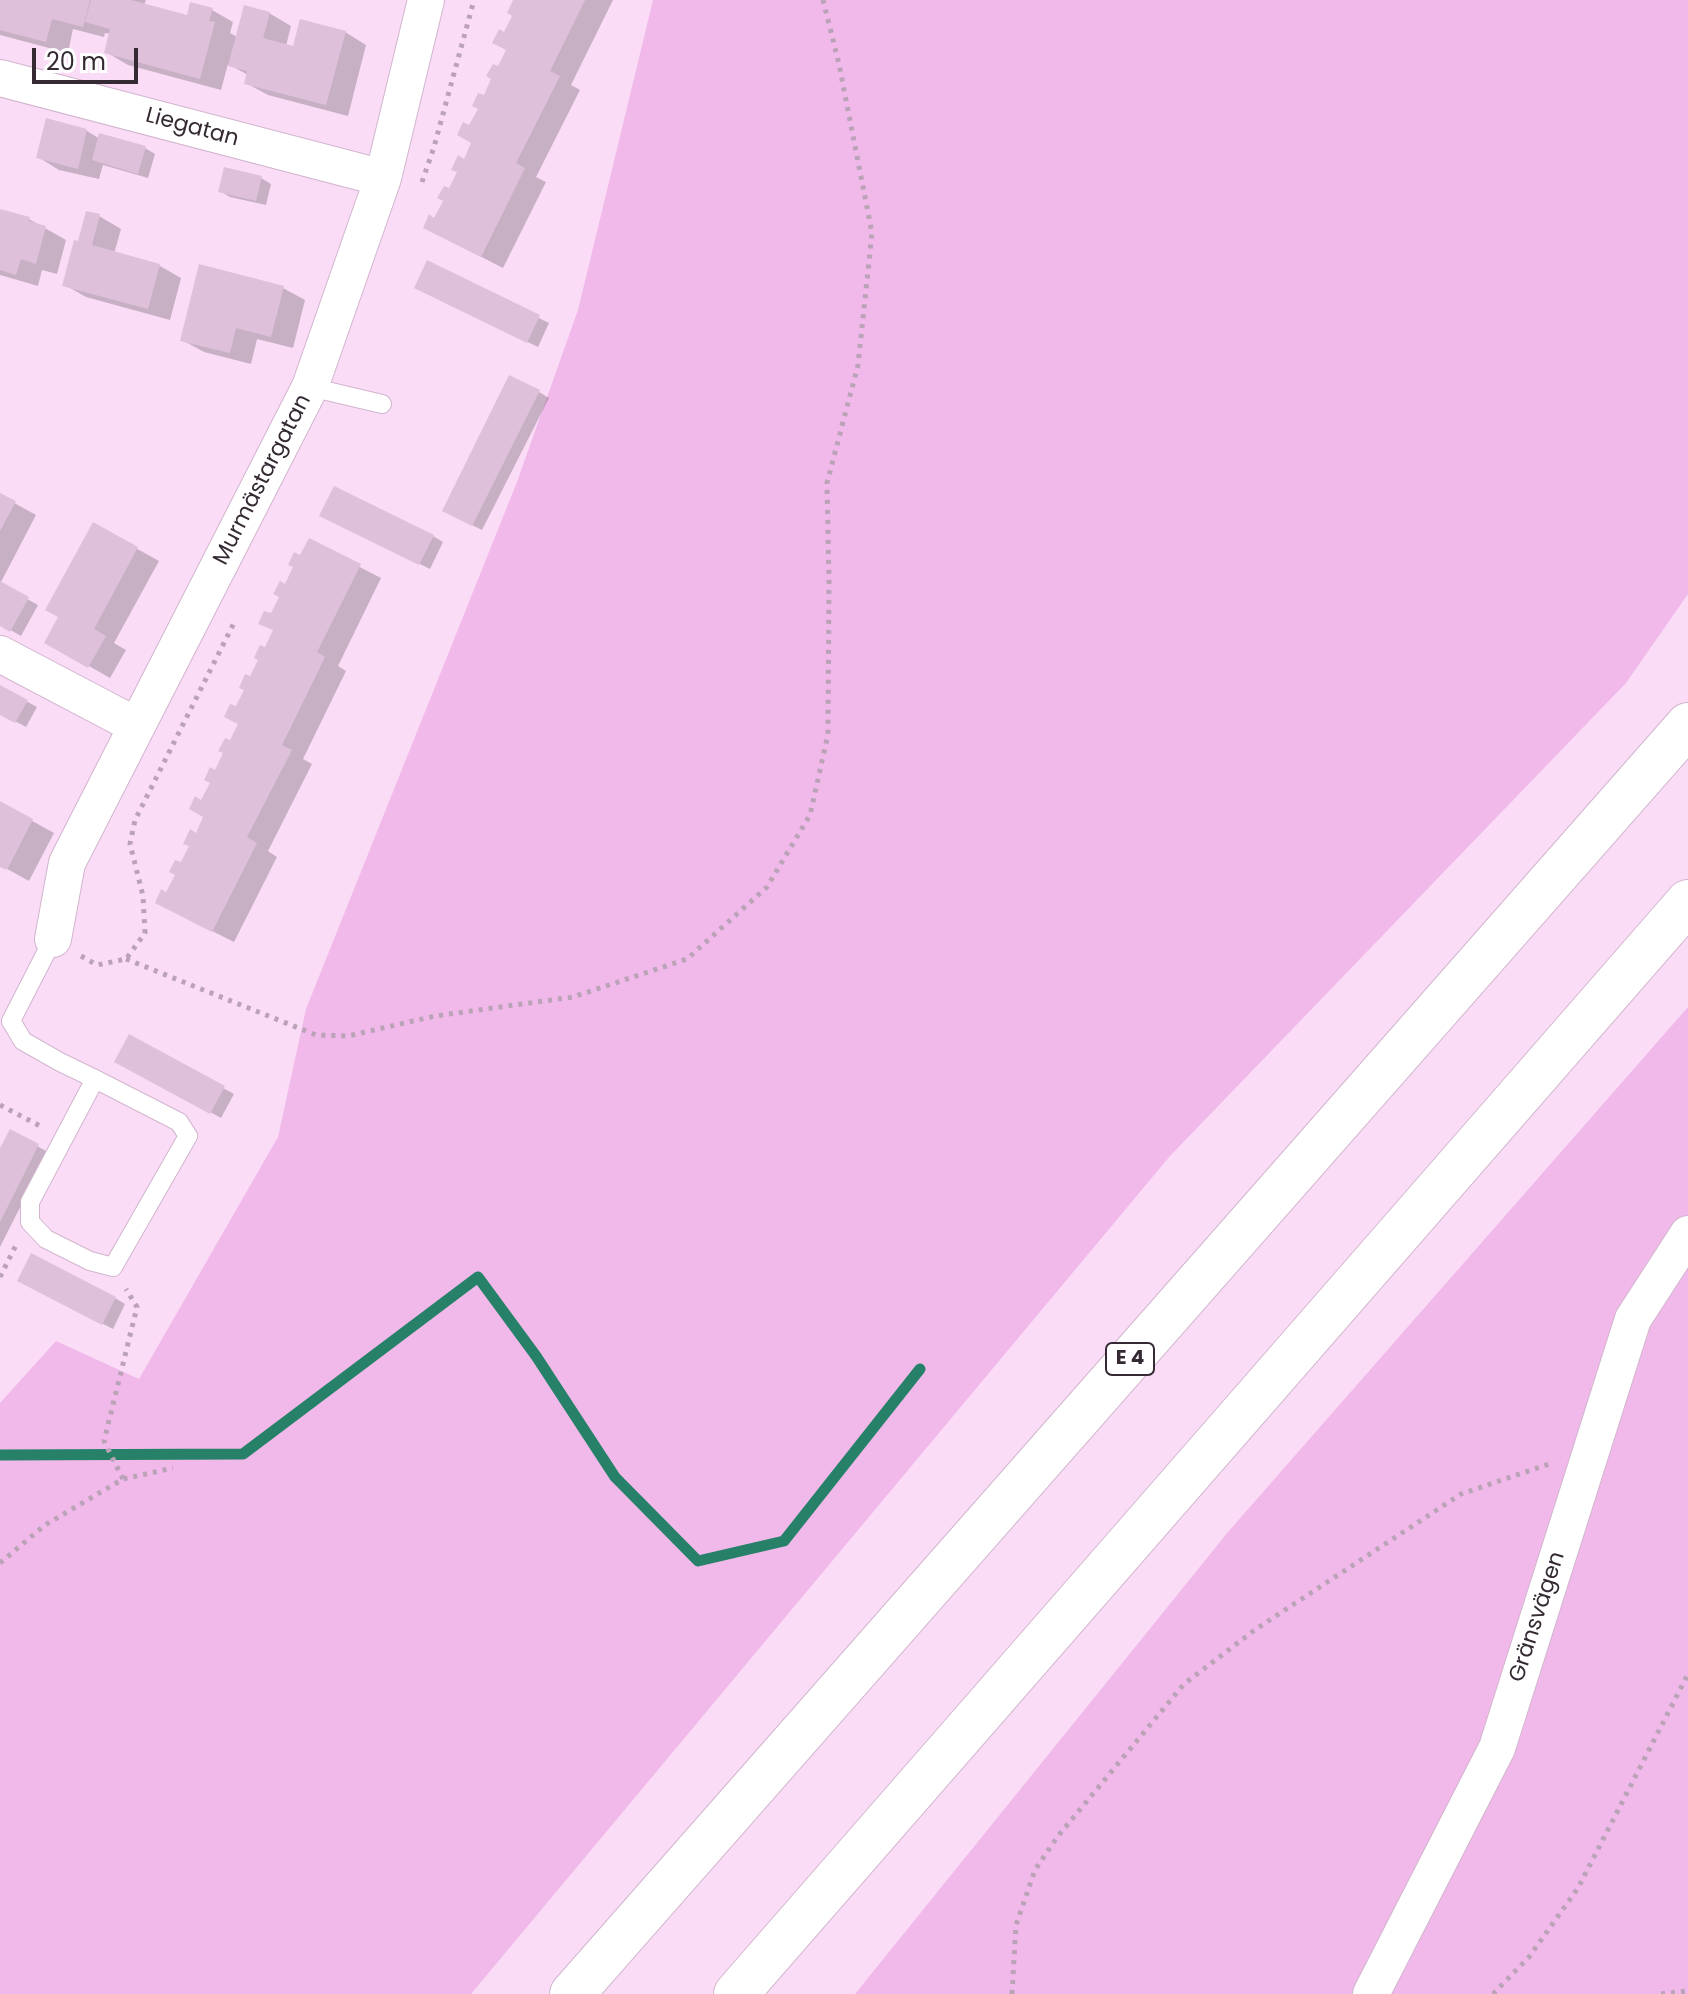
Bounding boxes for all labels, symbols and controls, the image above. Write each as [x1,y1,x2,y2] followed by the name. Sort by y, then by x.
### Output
[36,32,142,82] scale bar
[46,45,106,78] text: 20 m
[143,103,241,153] street label: Liegatan
[209,390,317,570] street label: Murmästargatan
[1106,1343,1154,1375] road number: E 4
[1505,1548,1571,1686] street label: Gränsvägen

